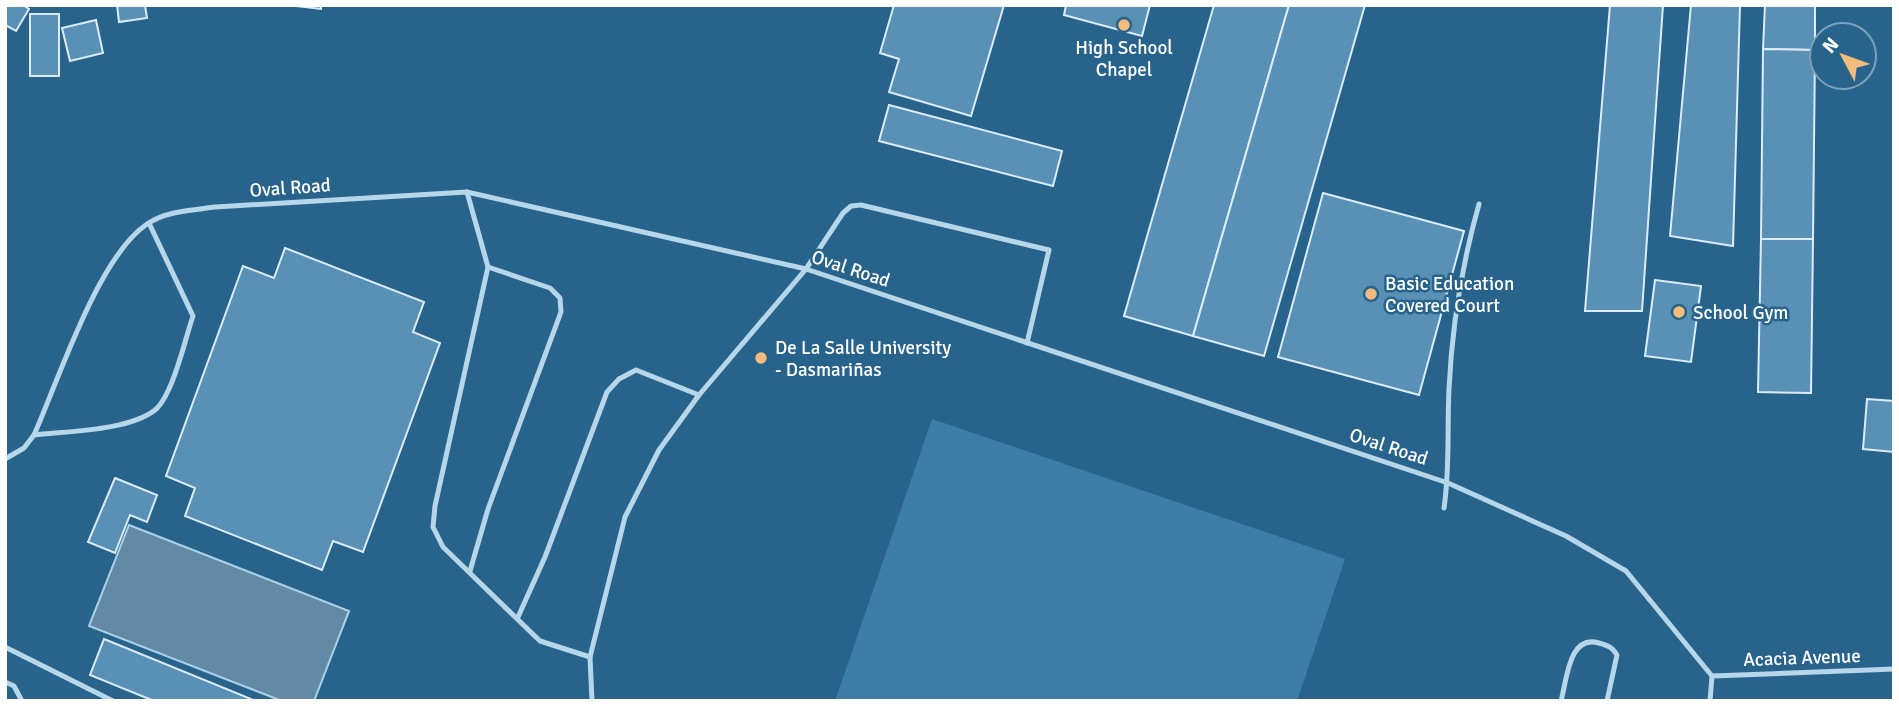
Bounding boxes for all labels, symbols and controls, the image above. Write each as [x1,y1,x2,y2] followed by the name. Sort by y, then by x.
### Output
[1116,17,1132,33] marker: High School Chapel
[1808,21,1878,91] north arrow
[1818,33,1844,58] text: N
[1075,36,1173,82] place label: High School Chapel
[249,173,331,203] street label: Oval Road
[808,245,893,293] street label: Oval Road
[1385,272,1514,318] place label: Basic Education Covered Court
[1363,286,1379,302] marker: Basic Education Covered Court
[1693,301,1789,325] place label: School Gym
[1671,304,1687,320] marker: School Gym
[775,336,951,382] place label: De La Salle University - Dasmariñas
[753,350,769,366] marker: De La Salle University - Dasmariñas
[1346,423,1431,471] street label: Oval Road
[1743,644,1861,672] street label: Acacia Avenue

